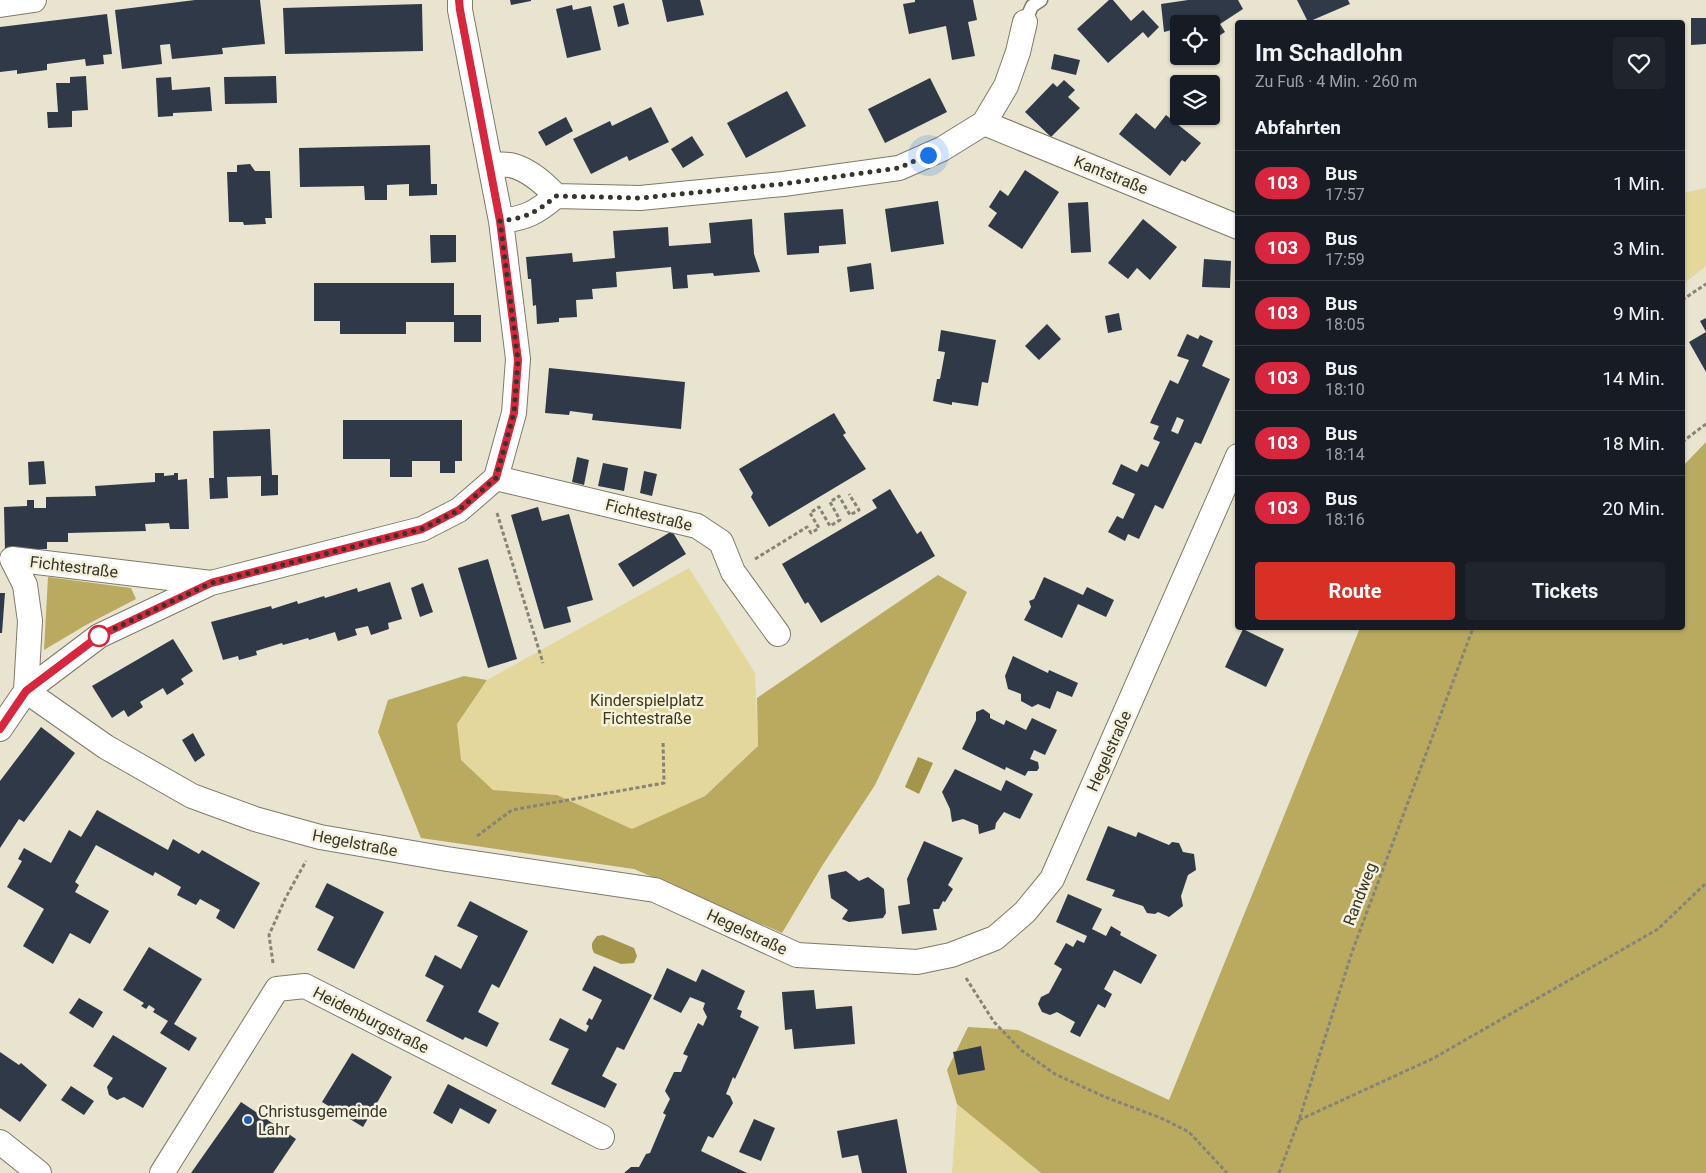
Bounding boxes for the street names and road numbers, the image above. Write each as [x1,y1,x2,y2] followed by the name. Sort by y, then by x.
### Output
[1071,152,1151,198] street label: Kantstraße
[604,495,694,535] street label: Fichtestraße
[29,552,119,582] street label: Fichtestraße
[1083,708,1135,794] street label: Hegelstraße
[311,825,399,861] street label: Hegelstraße
[1339,860,1381,928] street label: Randweg
[704,905,790,959] street label: Hegelstraße
[310,983,432,1057] street label: Heidenburgstraße

